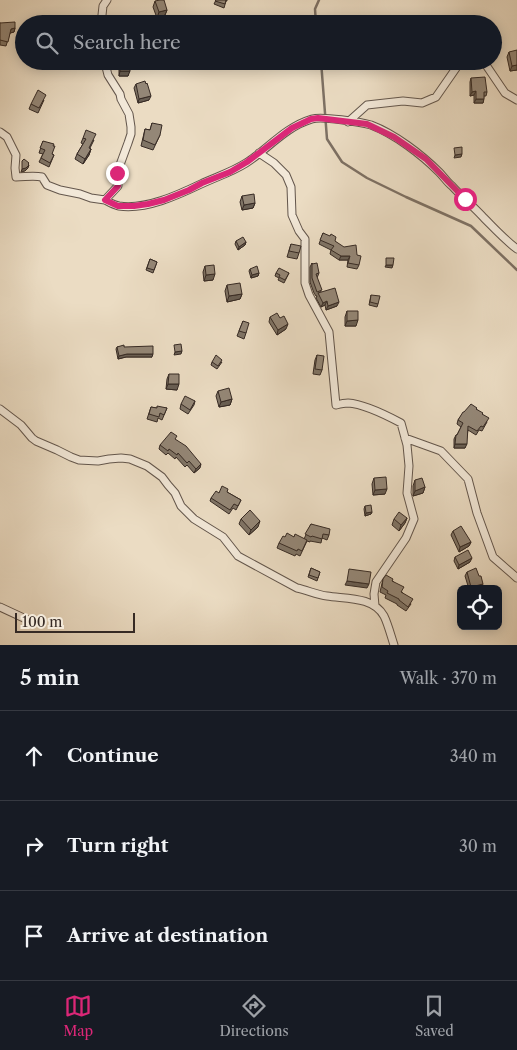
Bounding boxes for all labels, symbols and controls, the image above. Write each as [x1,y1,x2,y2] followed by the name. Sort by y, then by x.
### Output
[15,15,502,70] search box
[33,29,61,57] icon: search
[73,31,181,54] text: Search here
[106,162,129,185] route end
[454,188,477,211] route start
[457,585,502,630] map controls
[457,585,502,630] button: locate
[15,610,135,633] scale bar
[22,613,62,631] text: 100 m
[20,665,80,690] text: 5 min
[400,668,497,688] text: Walk · 370 m
[20,742,48,770] icon: ahead
[67,744,159,767] text: Continue
[450,746,497,766] text: 340 m
[20,832,48,860] icon: right
[67,834,168,857] text: Turn right
[459,836,497,856] text: 30 m
[20,922,48,950] icon: arrive
[67,924,268,947] text: Arrive at destination
[63,992,93,1040] tab: Map
[219,992,289,1040] tab: Directions
[415,992,454,1040] tab: Saved

